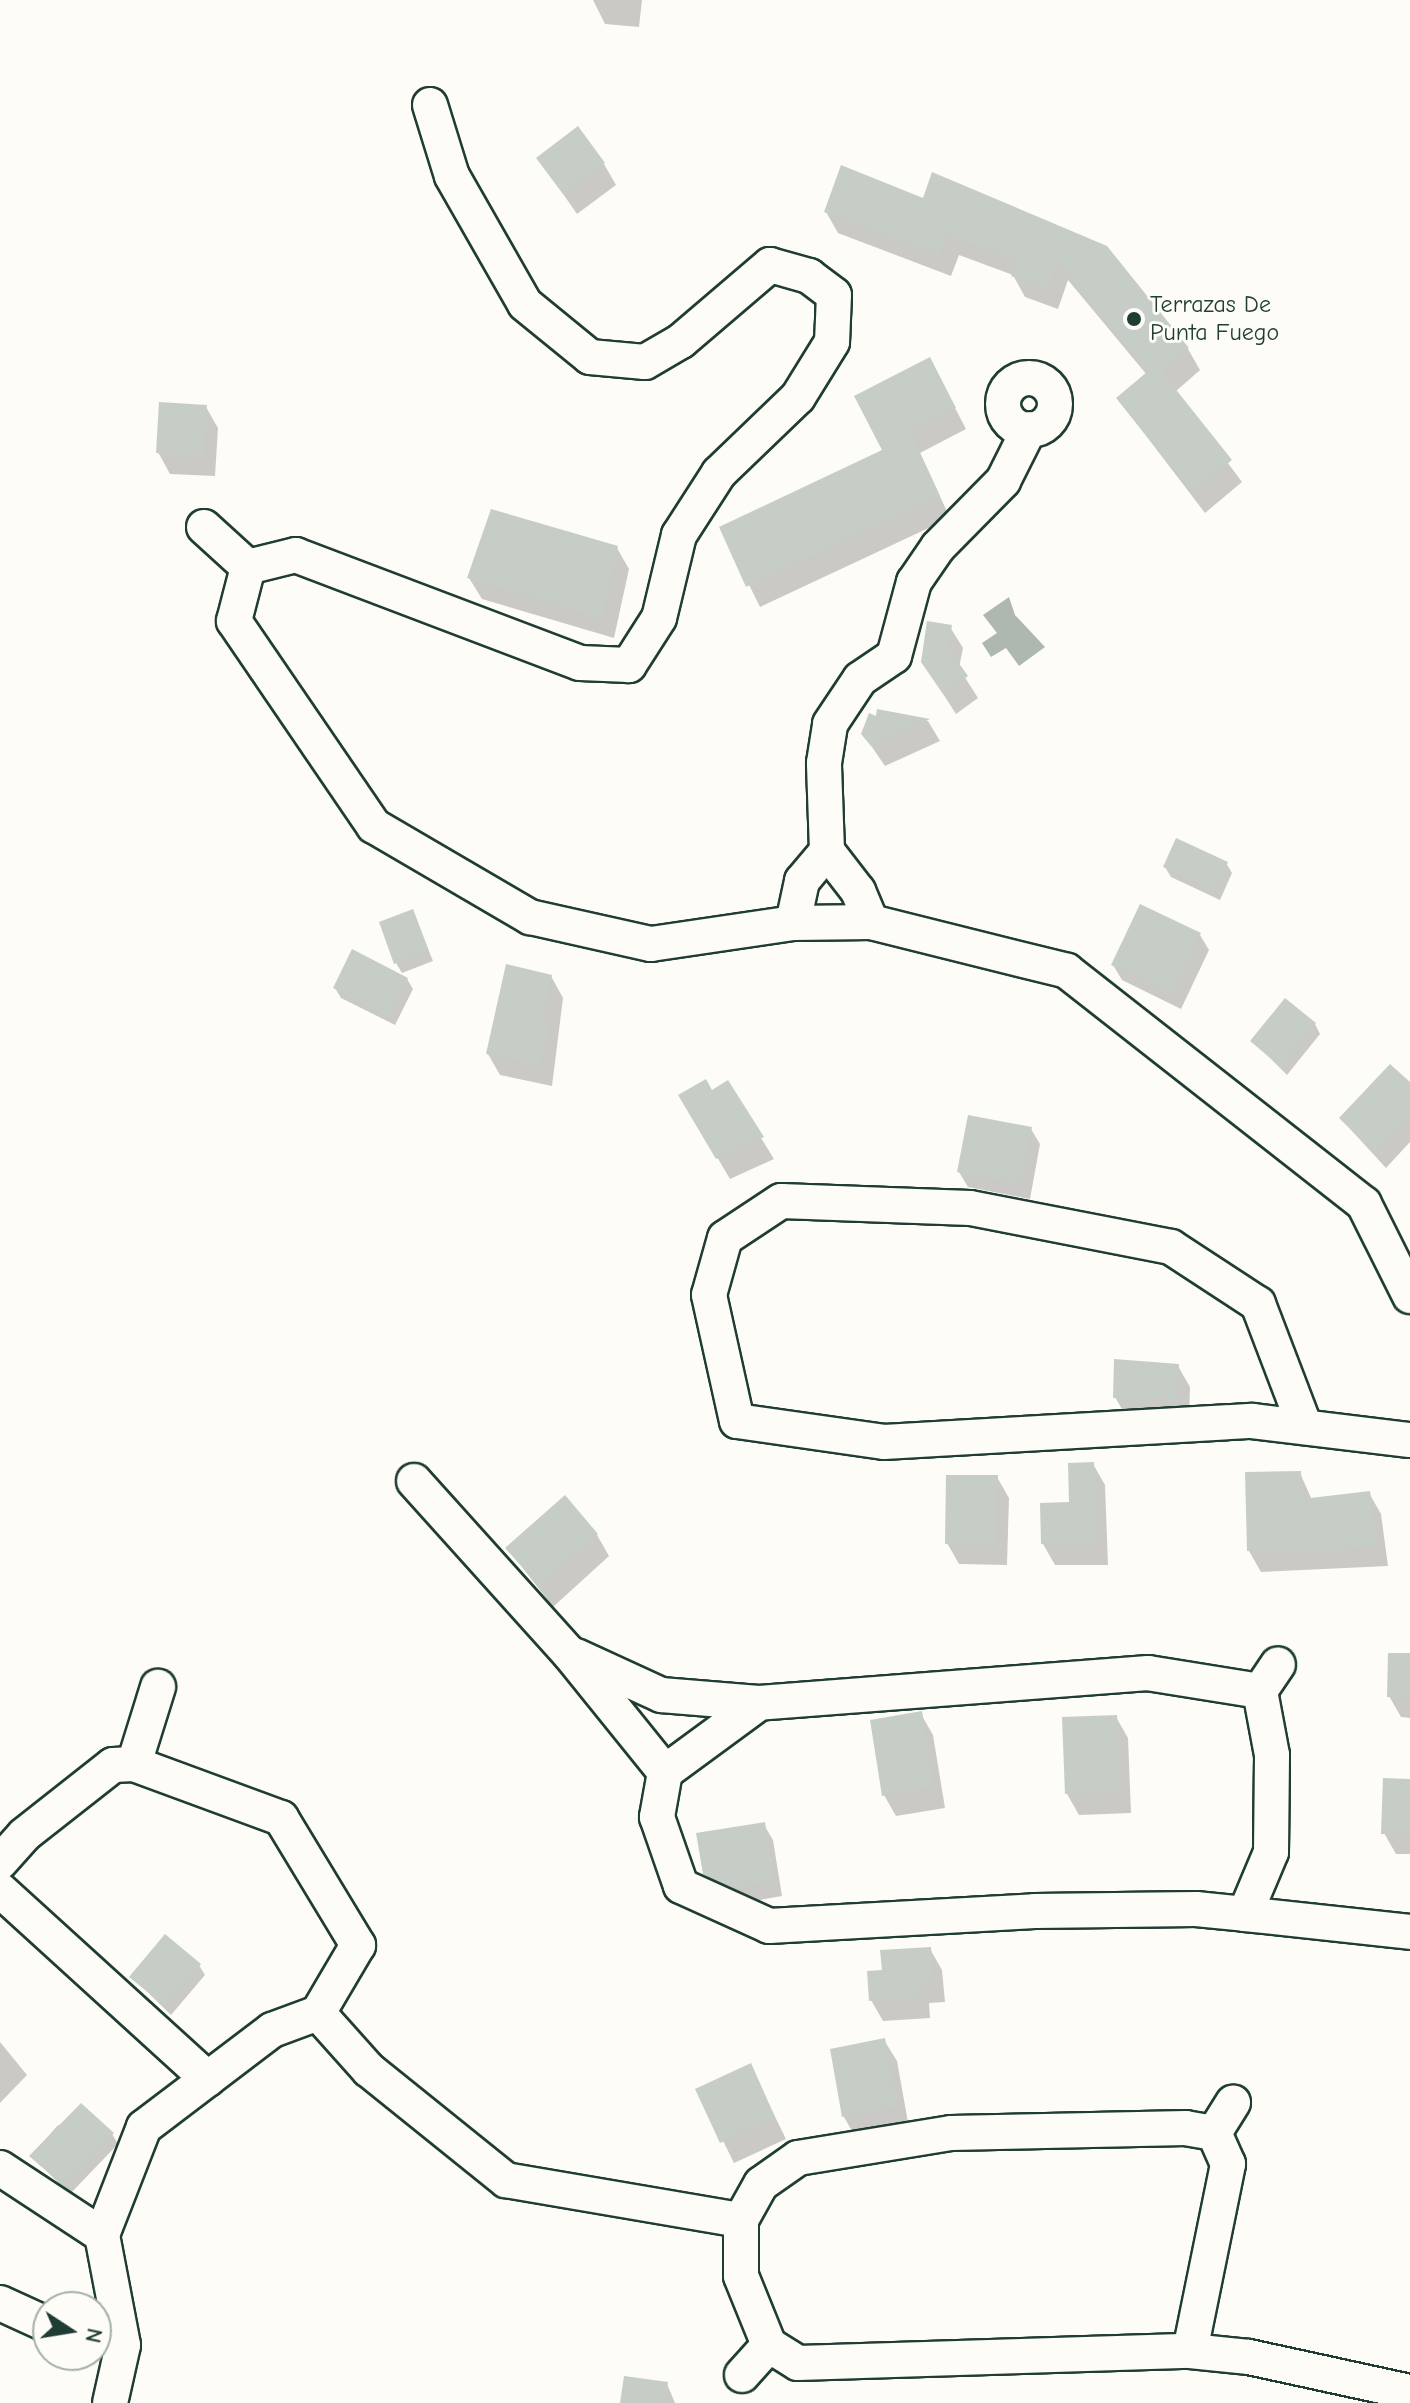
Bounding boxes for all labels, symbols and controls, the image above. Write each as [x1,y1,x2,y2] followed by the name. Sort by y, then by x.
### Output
[1150,291,1279,347] place label: Terrazas De Punta Fuego
[1125,310,1143,328] marker: Terrazas De Punta Fuego
[32,2291,112,2371] north arrow
[79,2326,108,2345] text: N

